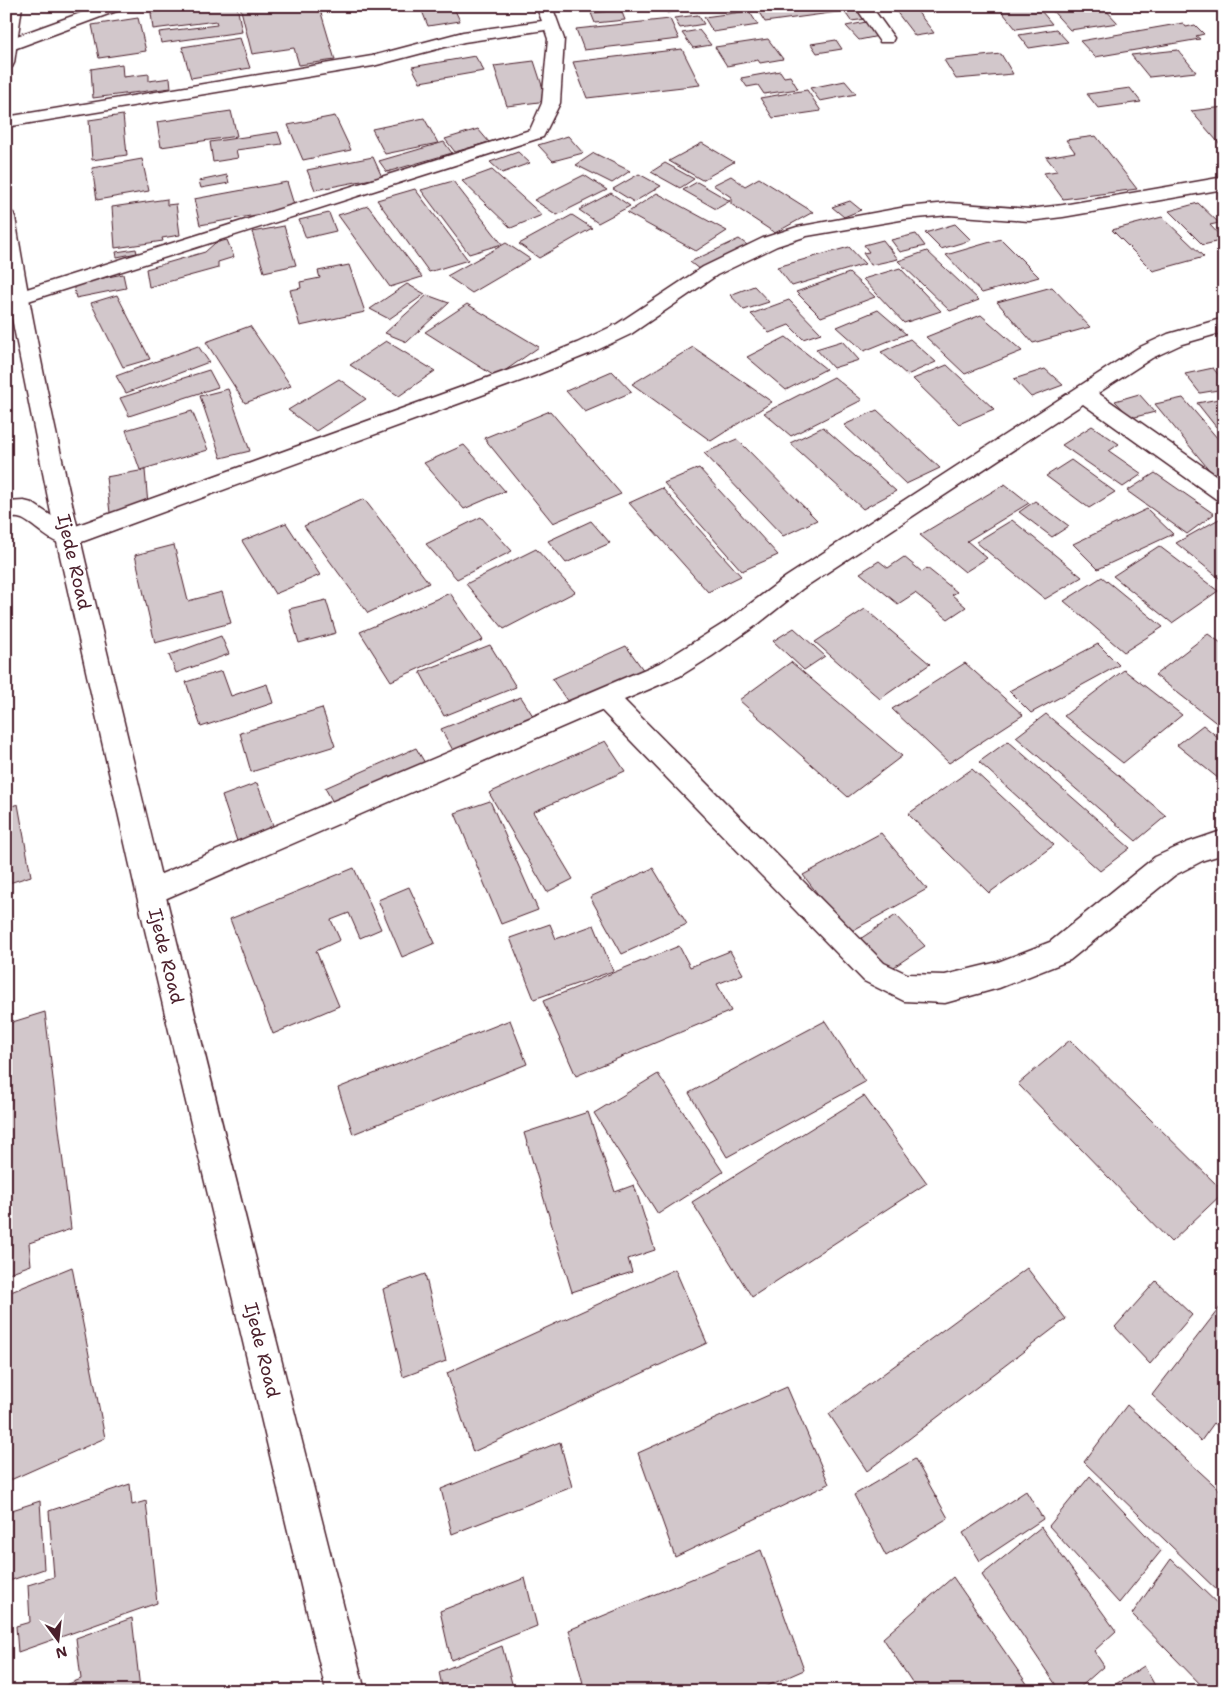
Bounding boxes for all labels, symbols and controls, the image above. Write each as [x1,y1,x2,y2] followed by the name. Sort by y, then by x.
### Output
[51,512,97,612] street label: Ijede Road
[143,906,189,1006] street label: Ijede Road
[239,1300,285,1400] street label: Ijede Road
[32,1614,82,1664] north arrow
[54,1642,69,1663] text: N

